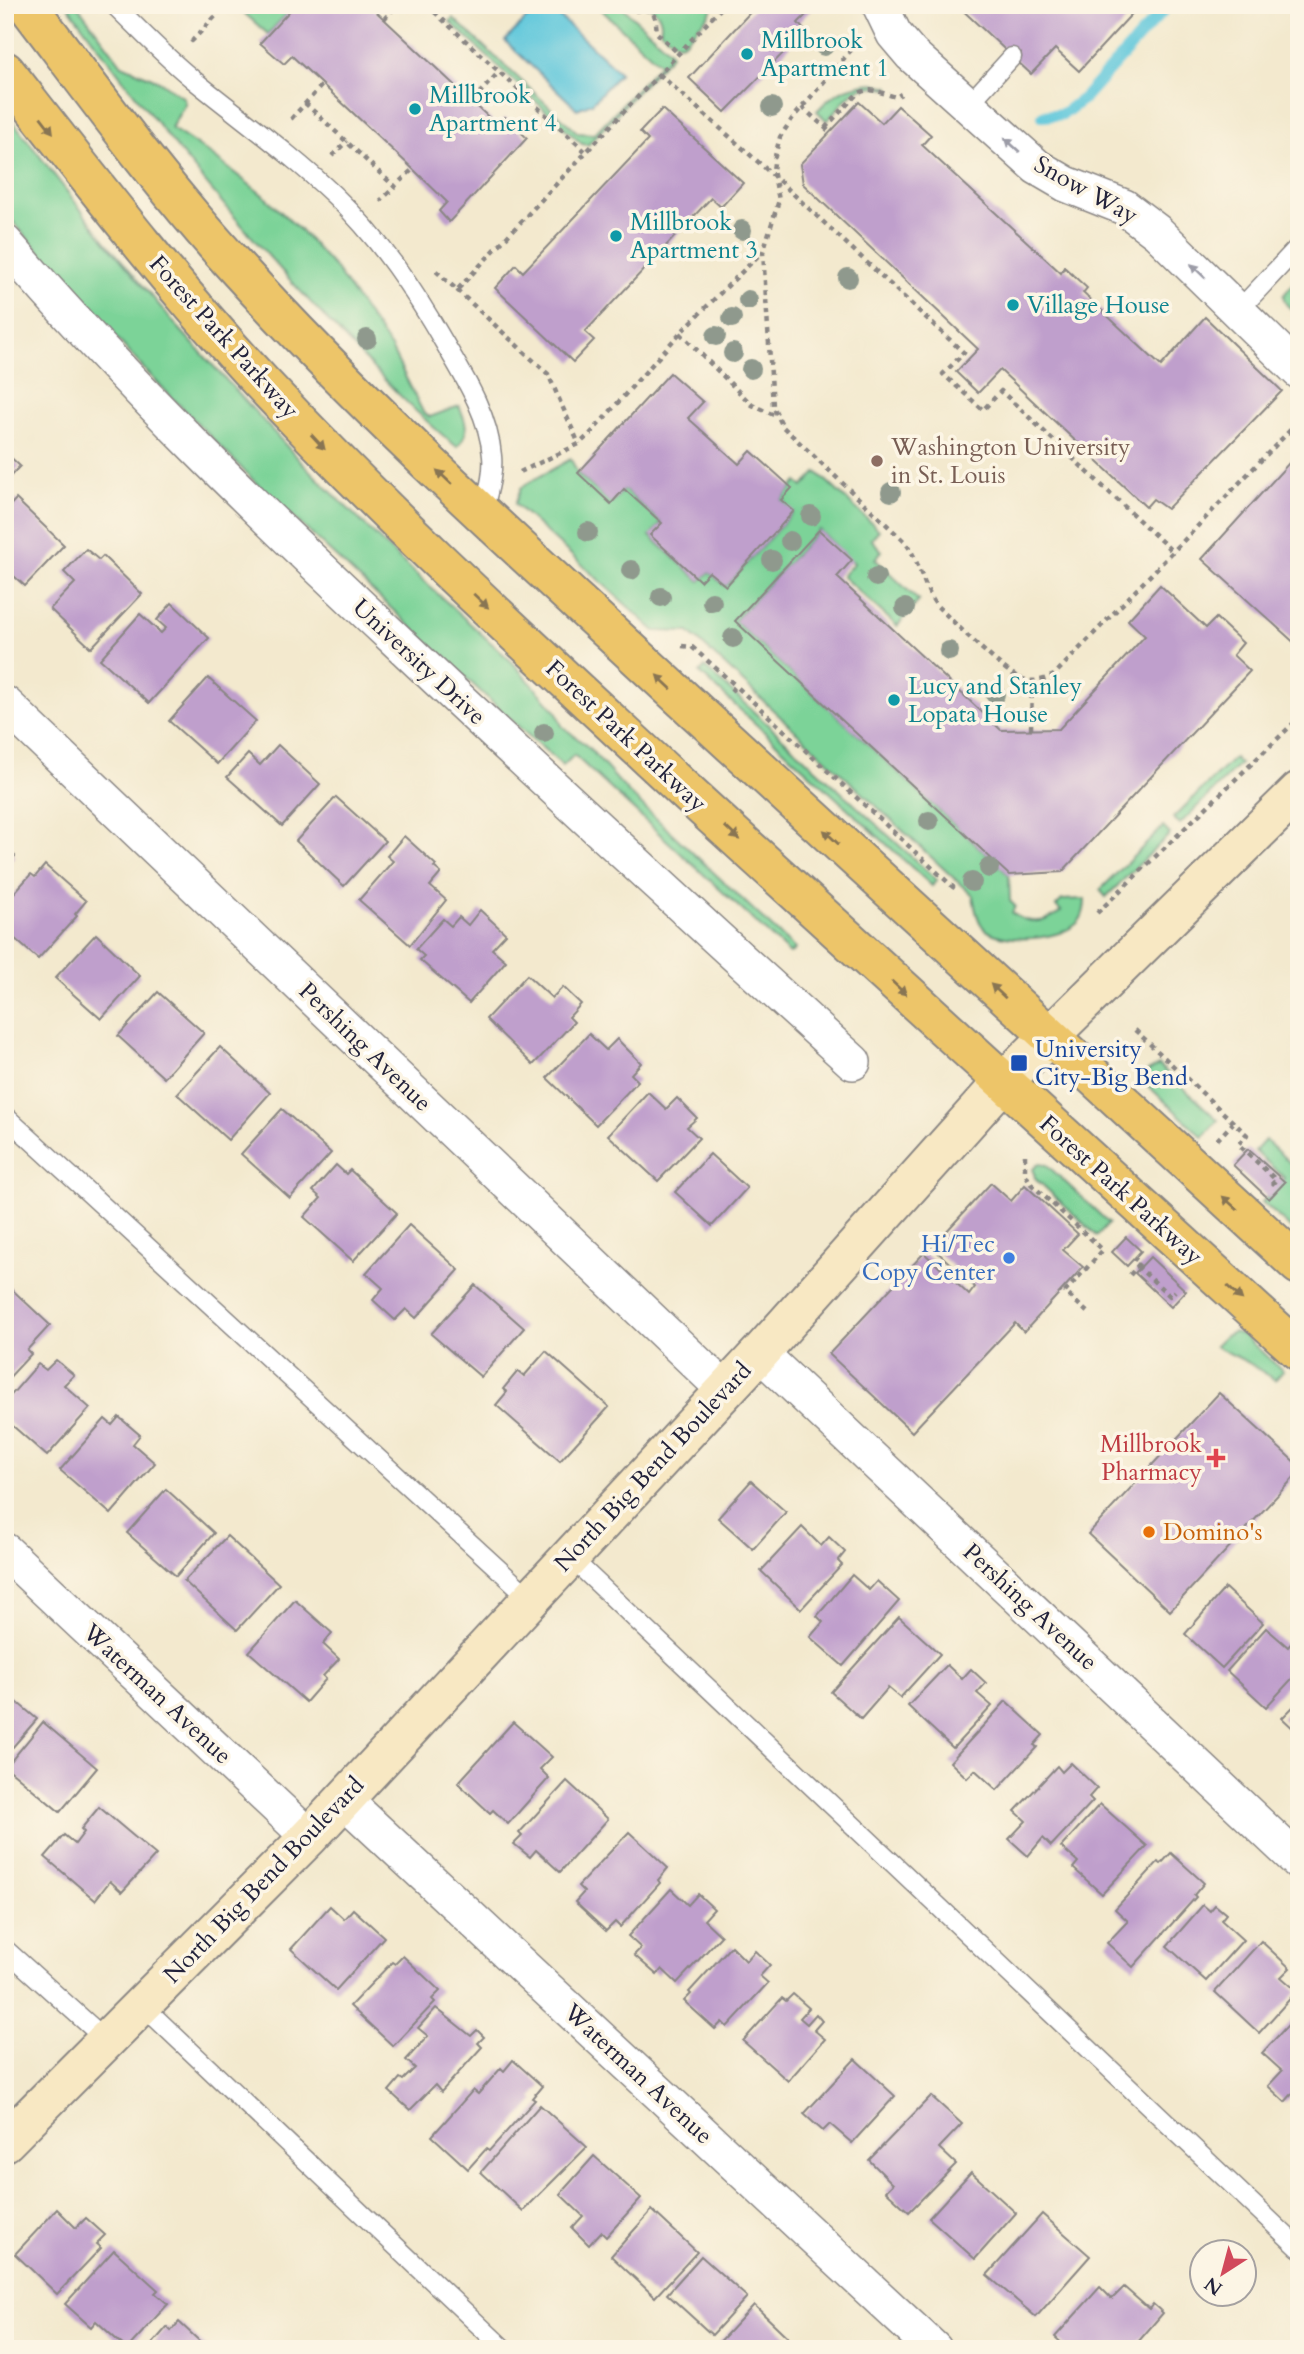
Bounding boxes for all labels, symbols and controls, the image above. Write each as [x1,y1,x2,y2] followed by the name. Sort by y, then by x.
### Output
[761,24,889,85] place label: Millbrook Apartment 1
[739,46,755,62] marker: Millbrook Apartment 1
[429,79,557,140] place label: Millbrook Apartment 4
[407,101,423,117] marker: Millbrook Apartment 4
[40,116,54,134] one-way arrow
[1004,137,1021,153] one-way arrow
[1028,148,1144,232] street label: Snow Way
[630,206,758,267] place label: Millbrook Apartment 3
[608,228,624,244] marker: Millbrook Apartment 3
[142,248,307,426] street label: Forest Park Parkway
[1189,263,1206,280] one-way arrow
[1027,289,1170,322] place label: Village House
[1005,297,1021,313] marker: Village House
[890,431,1131,492] place label: Washington University in St. Louis
[310,433,326,450] one-way arrow
[869,453,885,469] marker: Washington University in St. Louis
[436,468,453,485] one-way arrow
[345,592,493,732] street label: University Drive
[472,593,489,609] one-way arrow
[538,653,714,820] street label: Forest Park Parkway
[908,670,1083,731] place label: Lucy and Stanley Lopata House
[656,675,673,691] one-way arrow
[886,692,902,708] marker: Lucy and Stanley Lopata House
[723,825,740,841] one-way arrow
[823,829,840,845] one-way arrow
[291,975,439,1119] street label: Pershing Avenue
[890,980,908,996] one-way arrow
[990,984,1007,1000] one-way arrow
[1035,1033,1188,1094] place label: University City-Big Bend
[1009,1053,1029,1073] marker: University City-Big Bend
[1032,1108,1210,1273] street label: Forest Park Parkway
[1222,1195,1239,1211] one-way arrow
[862,1228,995,1289] place label: Hi/Tec Copy Center
[1001,1250,1017,1266] marker: Hi/Tec Copy Center
[1226,1285,1244,1301] one-way arrow
[547,1355,759,1579] street label: North Big Bend Boulevard
[1100,1428,1202,1489] place label: Millbrook Pharmacy
[1208,1450,1224,1466] marker: Millbrook Pharmacy
[1163,1516,1263,1549] place label: Domino's
[1141,1524,1157,1540] marker: Domino's
[955,1536,1105,1678] street label: Pershing Avenue
[75,1616,239,1772] street label: Waterman Avenue
[156,1769,372,1991] street label: North Big Bend Boulevard
[556,1996,720,2152] street label: Waterman Avenue
[1188,2238,1258,2308] north arrow
[1199,2270,1228,2301] text: N

